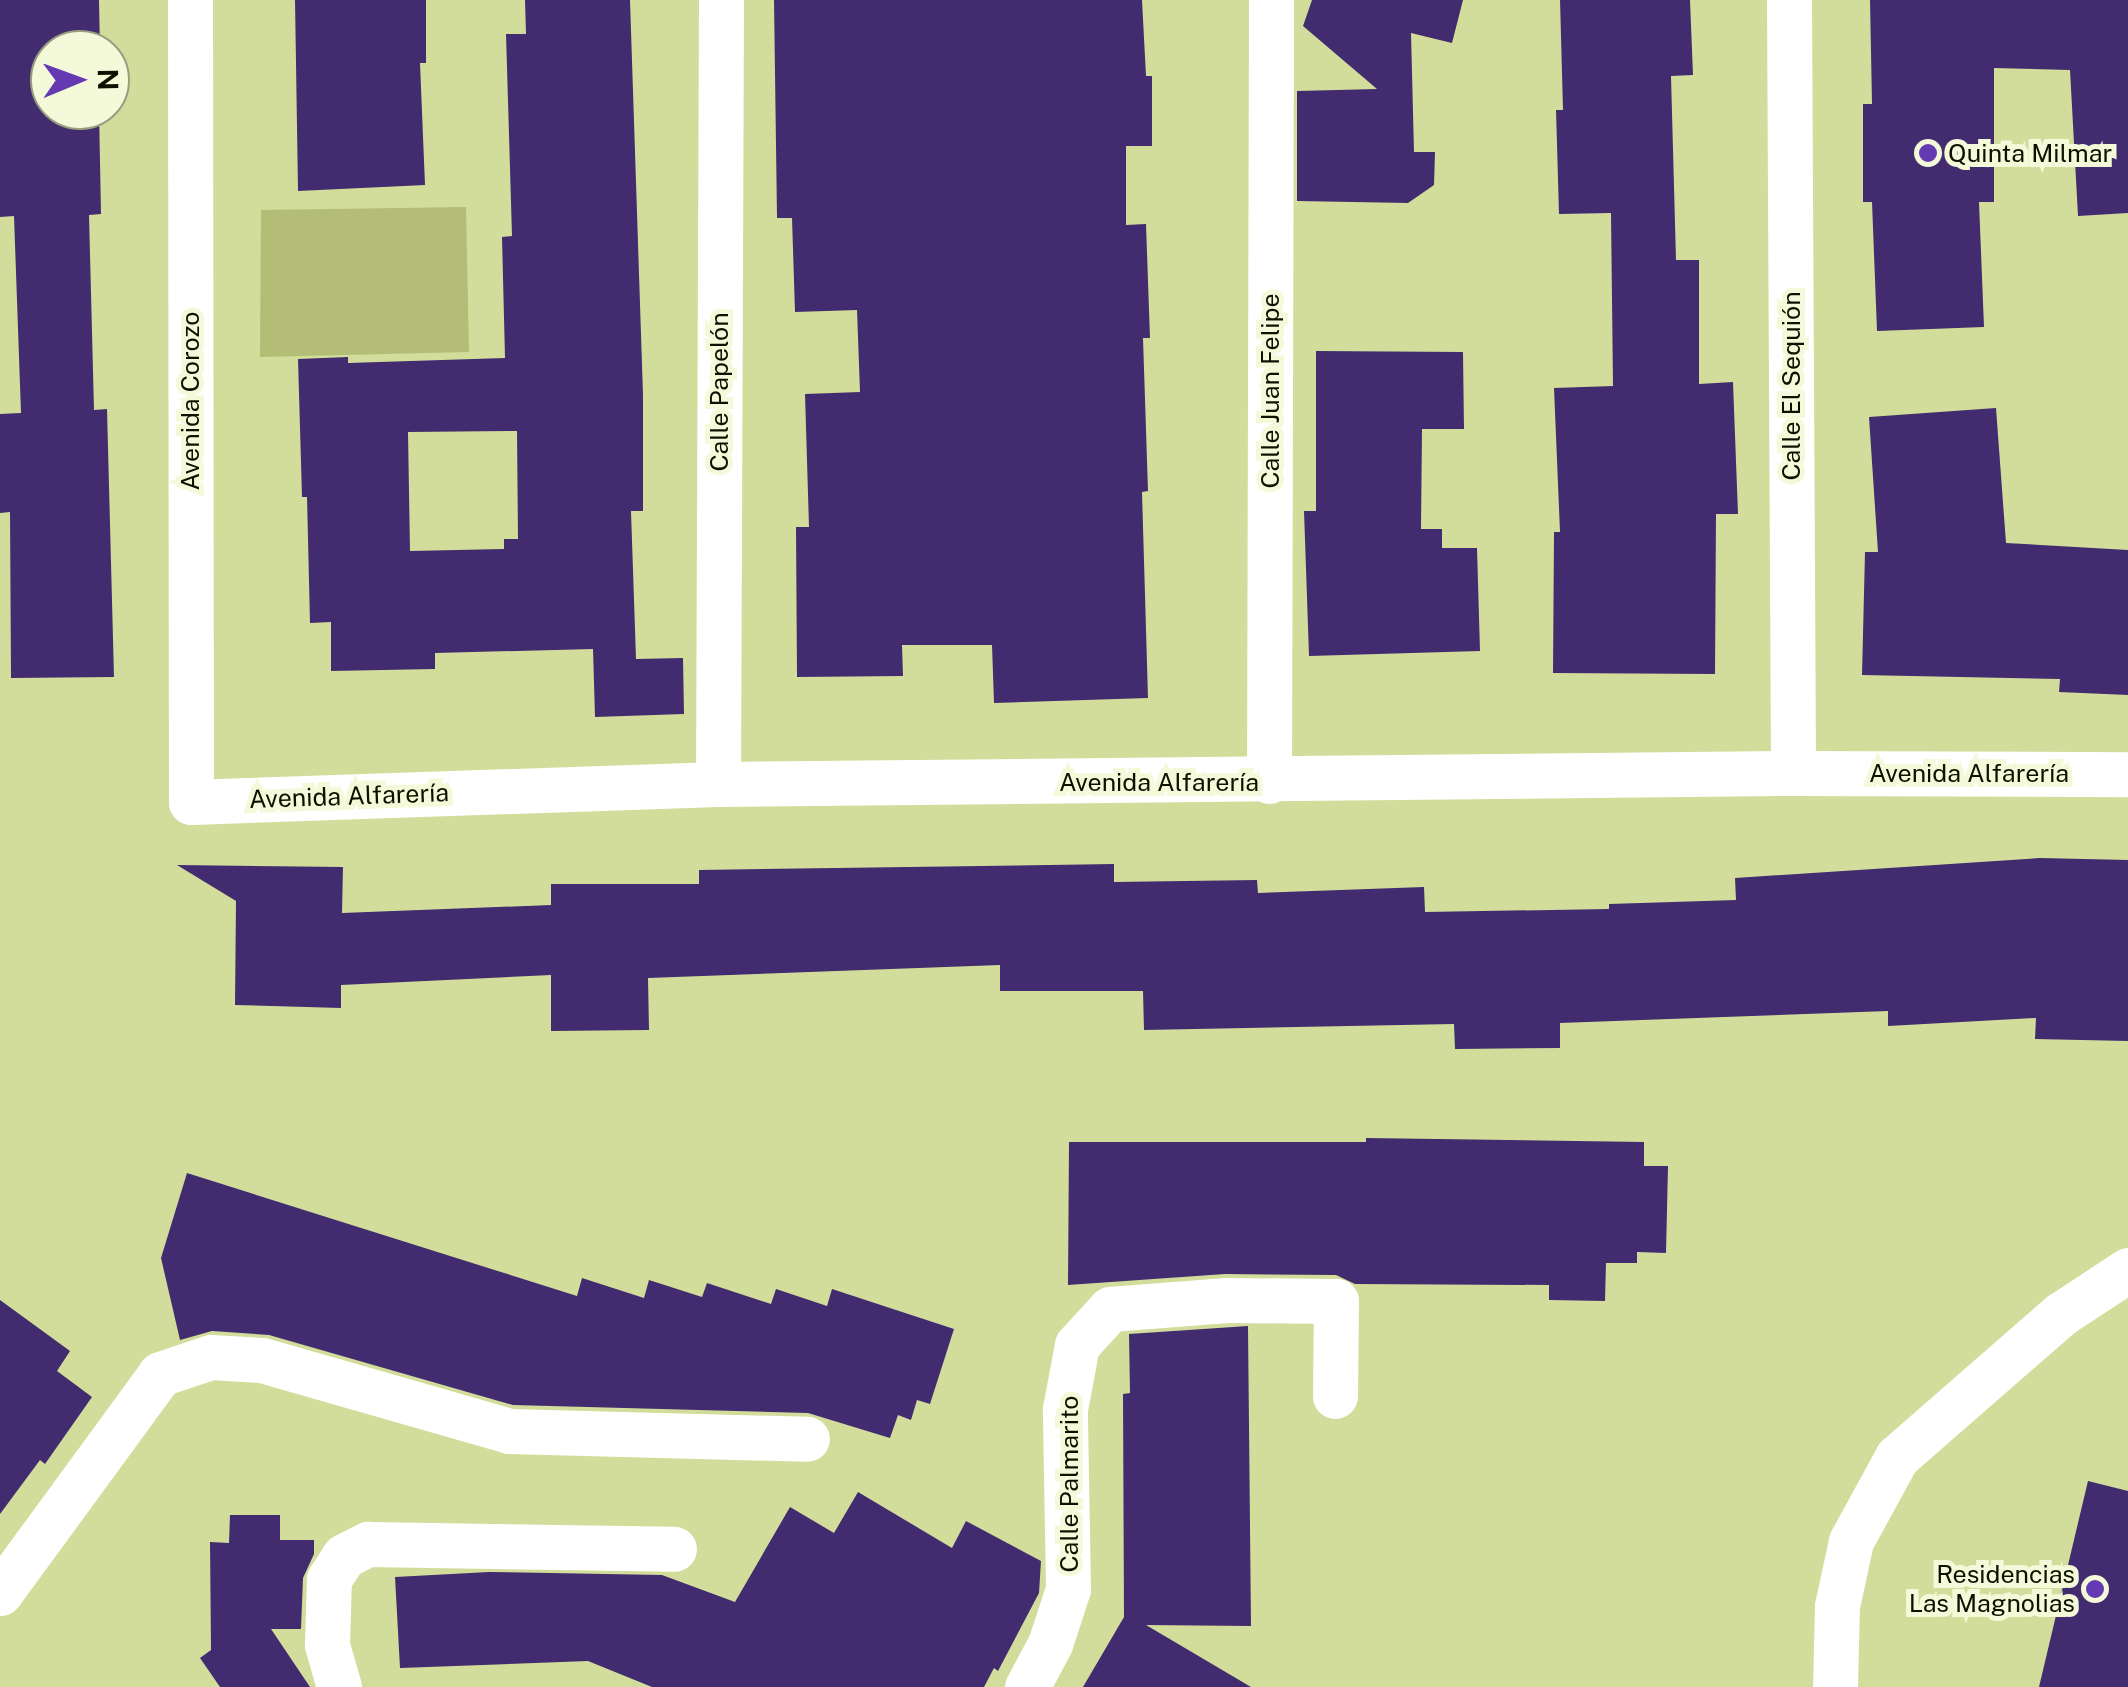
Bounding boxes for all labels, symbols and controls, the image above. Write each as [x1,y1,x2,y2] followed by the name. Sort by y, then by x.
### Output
[30,30,130,130] north arrow
[92,68,125,91] text: N
[1948,138,2112,168] place label: Quinta Milmar
[1917,142,1939,164] marker: Quinta Milmar
[1776,291,1806,481] street label: Calle El Sequión
[1255,293,1285,489] street label: Calle Juan Felipe
[175,312,205,490] street label: Avenida Corozo
[704,312,734,472] street label: Calle Papelón
[1869,758,2069,788] street label: Avenida Alfarería
[1059,767,1259,797] street label: Avenida Alfarería
[248,778,450,814] street label: Avenida Alfarería
[1054,1395,1084,1573] street label: Calle Palmarito
[1909,1560,2075,1619] place label: Residencias Las Magnolias
[2084,1578,2106,1600] marker: Residencias Las Magnolias

